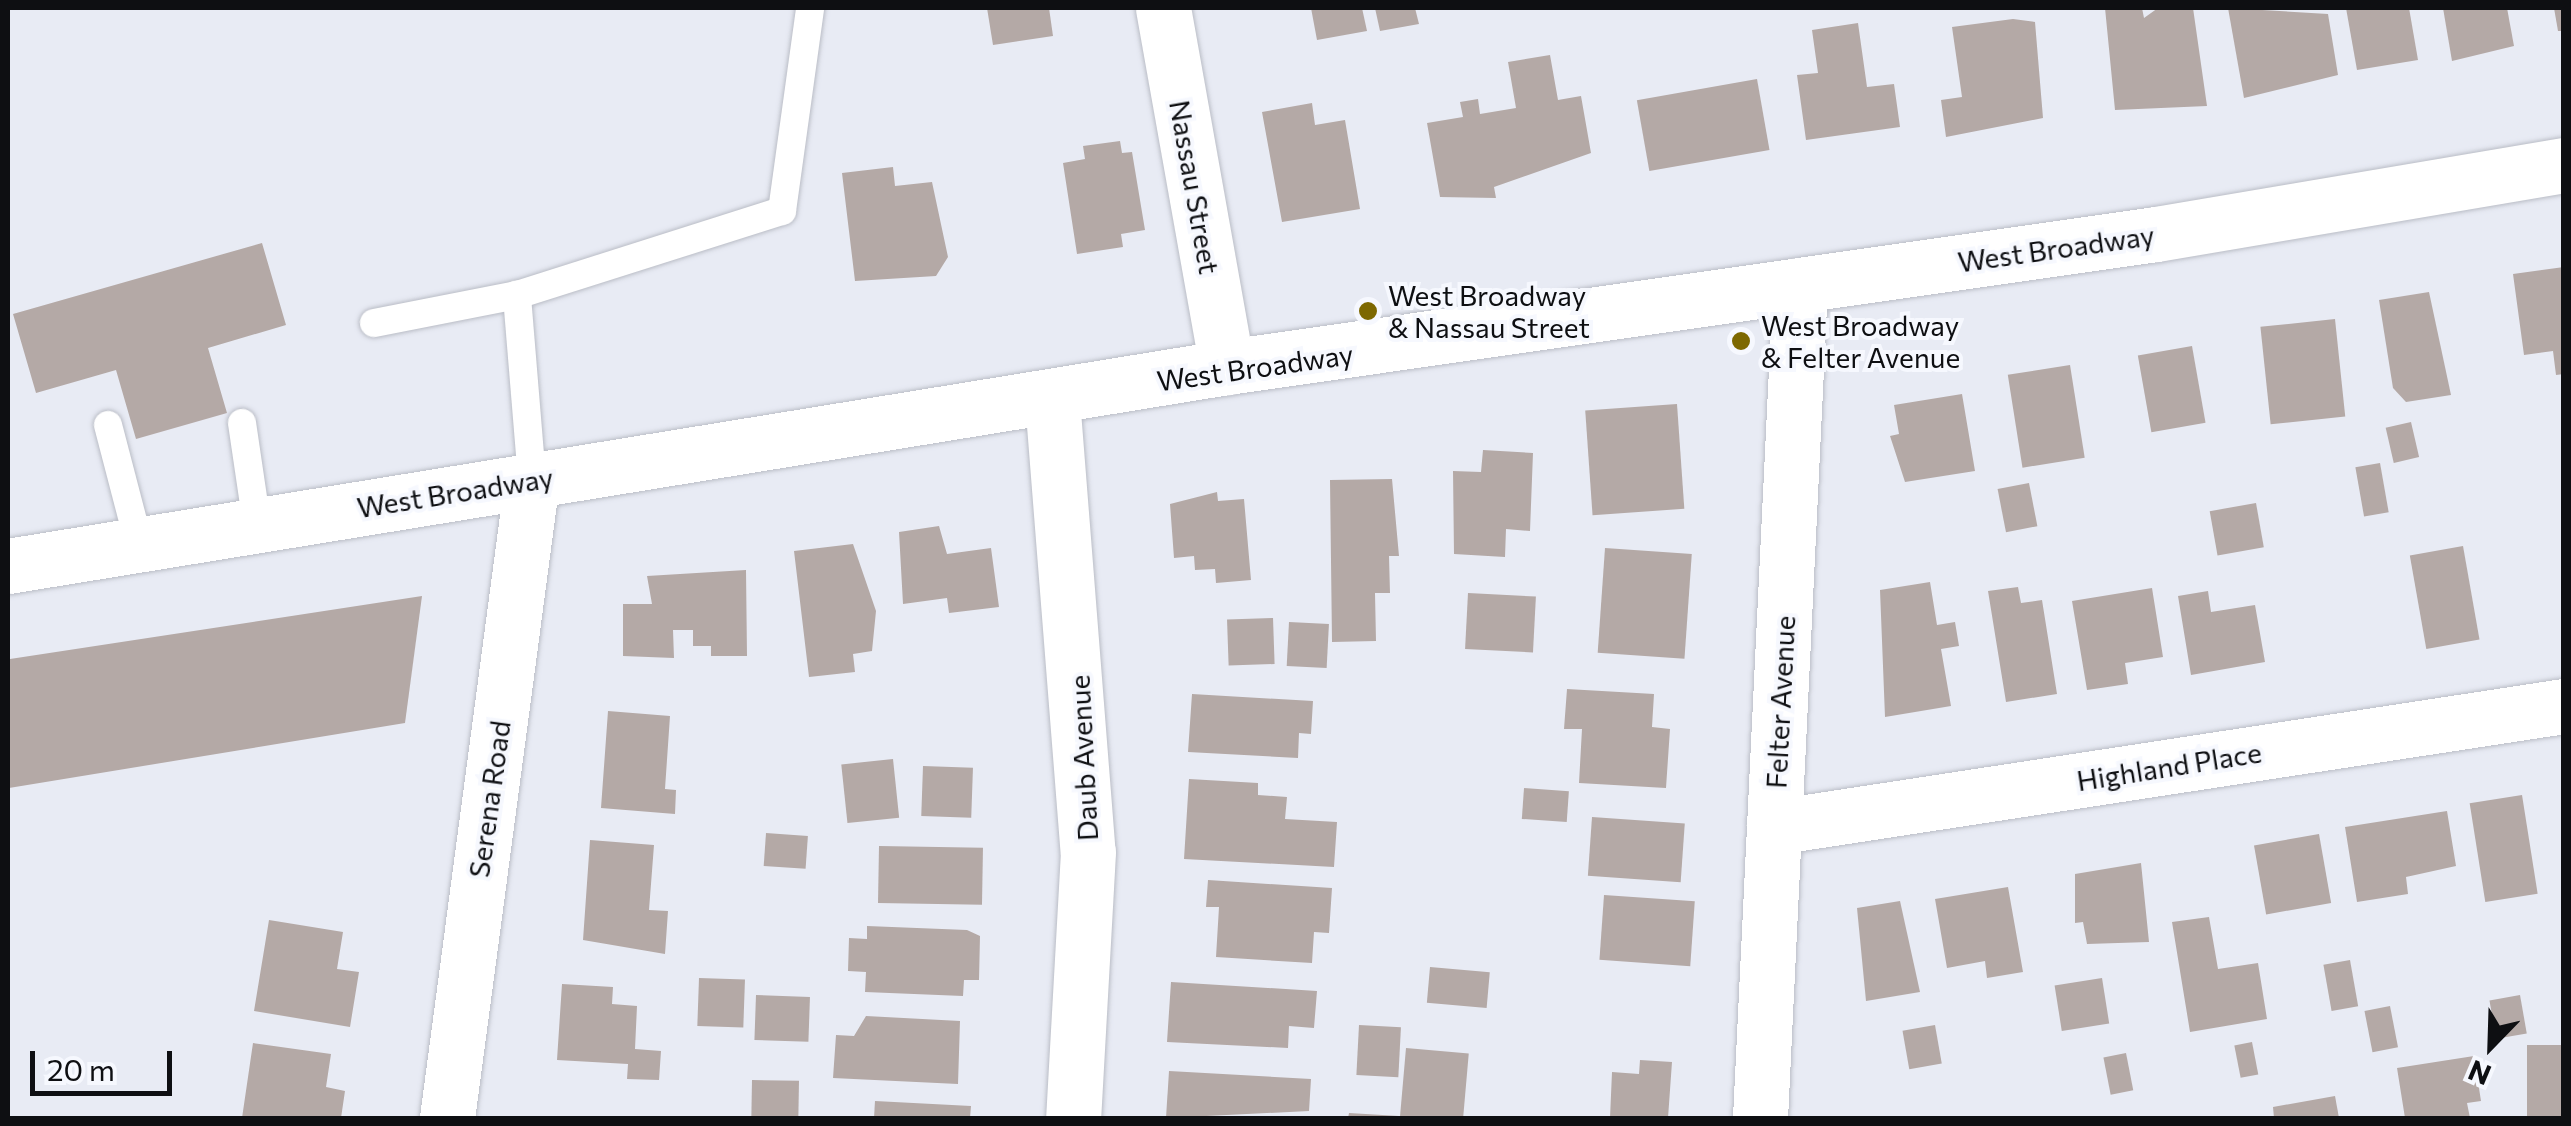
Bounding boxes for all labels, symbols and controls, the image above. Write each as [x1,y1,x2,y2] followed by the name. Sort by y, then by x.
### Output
[1163,97,1227,277] street label: Nassau Street
[1956,218,2156,278] street label: West Broadway
[1388,278,1590,344] place label: West Broadway & Nassau Street
[1357,300,1379,322] marker: West Broadway & Nassau Street
[1761,308,1960,374] place label: West Broadway & Felter Avenue
[1730,330,1752,352] marker: West Broadway & Felter Avenue
[1155,337,1355,397] street label: West Broadway
[355,460,555,524] street label: West Broadway
[1759,615,1801,789] street label: Felter Avenue
[1062,674,1104,842] street label: Daub Avenue
[461,718,517,880] street label: Serena Road
[2074,735,2264,797] street label: Highland Place
[2441,996,2541,1096] north arrow
[35,1031,178,1093] scale bar
[47,1050,115,1087] text: 20 m
[2463,1054,2496,1093] text: N

